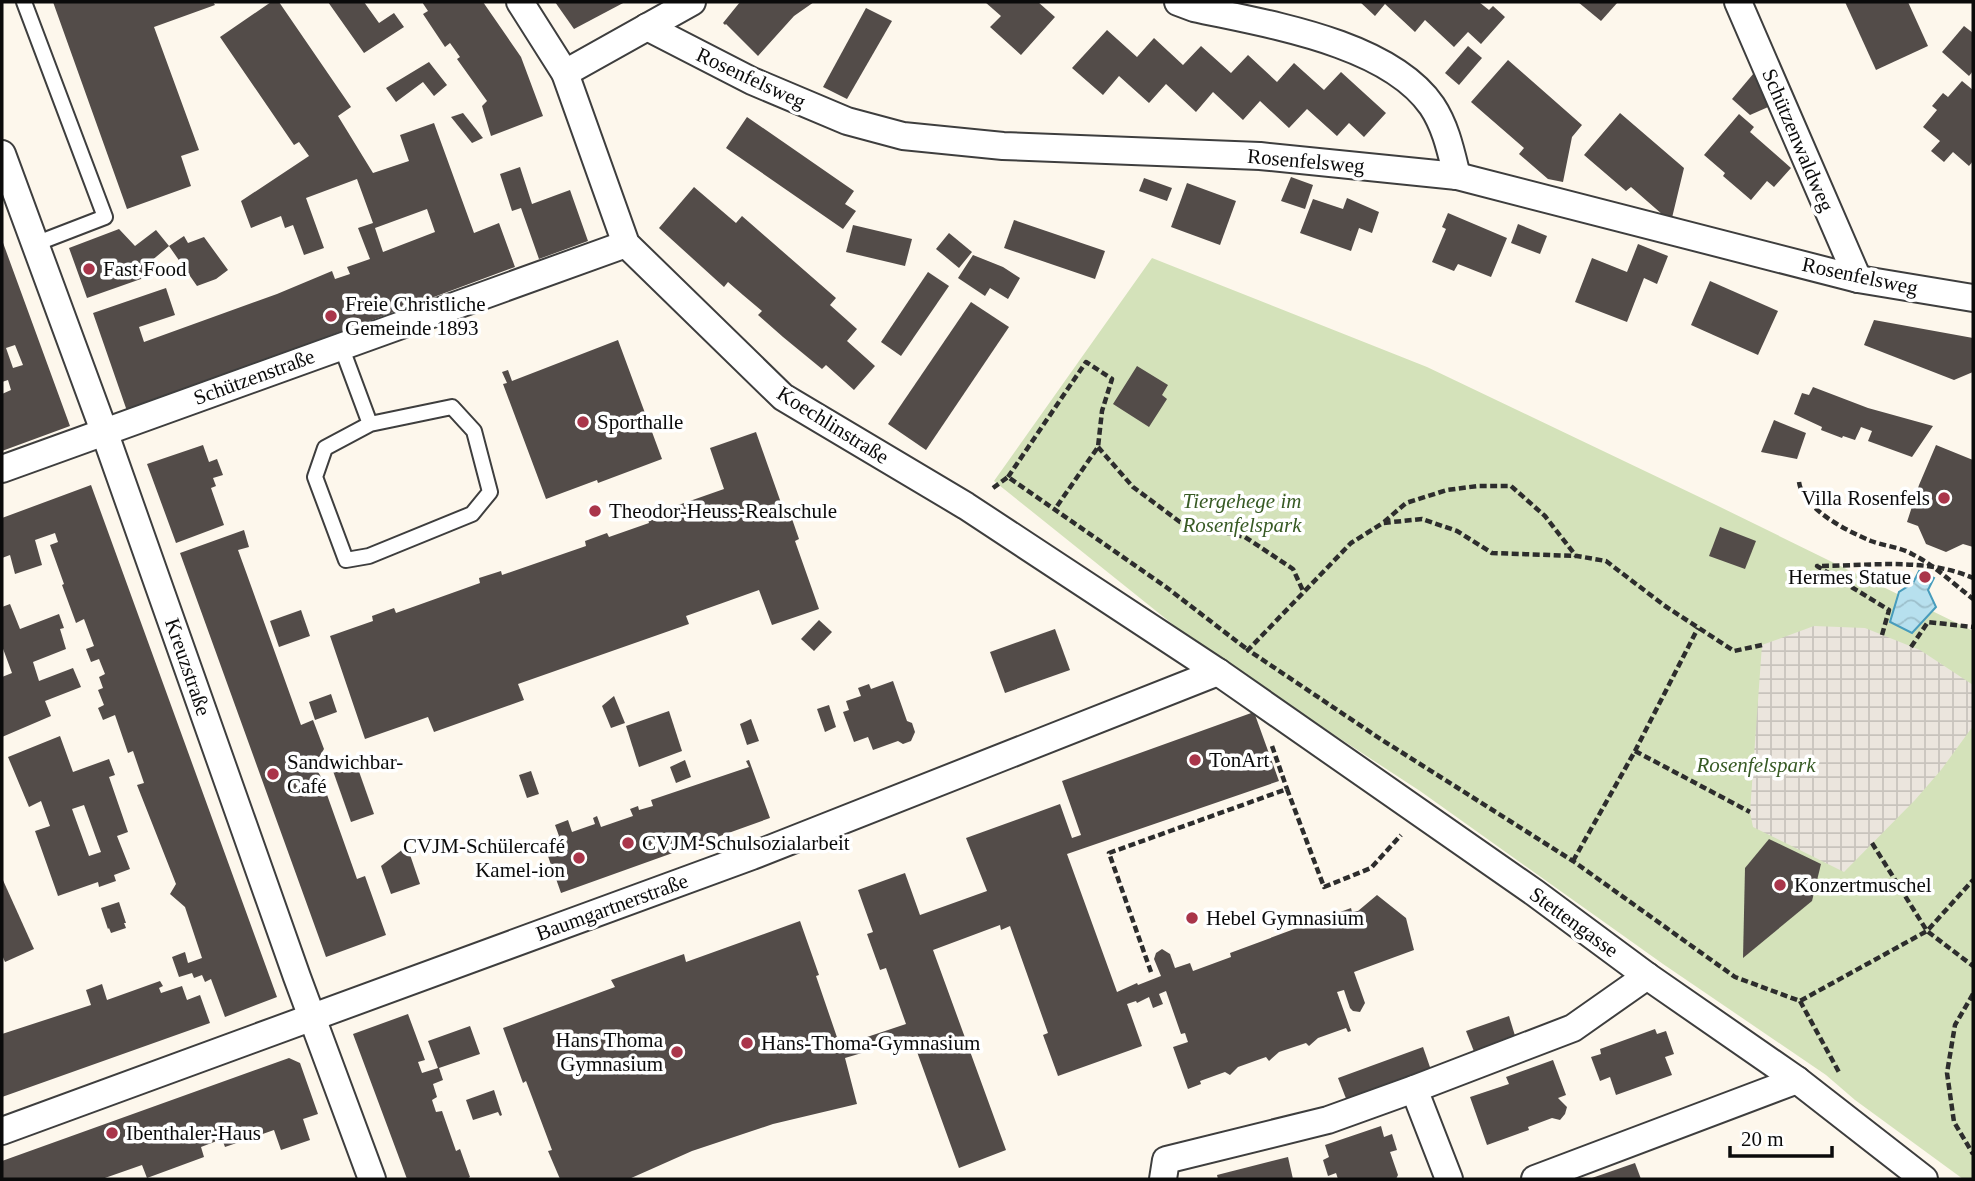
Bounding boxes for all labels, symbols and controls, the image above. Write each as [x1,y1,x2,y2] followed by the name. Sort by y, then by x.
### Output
[693,42,810,114] street label: Rosenfelsweg
[1757,65,1839,215] street label: Schützenwaldweg
[1246,144,1366,178] street label: Rosenfelsweg
[1800,252,1921,300] street label: Rosenfelsweg
[103,257,187,281] place label: Fast Food
[81,261,97,277] marker: Fast Food
[345,292,486,340] place label: Freie Christliche Gemeinde 1893
[323,308,339,324] marker: Freie Christliche Gemeinde 1893
[190,344,318,410] street label: Schützenstraße
[773,381,893,469] street label: Koechlinstraße
[597,410,683,434] place label: Sporthalle
[575,414,591,430] marker: Sporthalle
[1801,486,1930,510] place label: Villa Rosenfels
[1182,489,1302,537] park label: Tiergehege im Rosenfelspark
[1936,490,1952,506] marker: Villa Rosenfels
[609,499,837,523] place label: Theodor-Heuss-Realschule
[587,503,603,519] marker: Theodor-Heuss-Realschule
[1788,565,1911,589] place label: Hermes Statue
[1917,569,1933,585] marker: Hermes Statue
[160,615,216,719] street label: Kreuzstraße
[1209,748,1270,772] place label: TonArt
[287,750,403,798] place label: Sandwichbar- Café
[1187,752,1203,768] marker: TonArt
[1696,753,1816,777] park label: Rosenfelspark
[265,766,281,782] marker: Sandwichbar- Café
[642,831,850,855] place label: CVJM-Schulsozialarbeit
[403,834,565,882] place label: CVJM-Schülercafé Kamel-ion
[620,835,636,851] marker: CVJM-Schulsozialarbeit
[571,850,587,866] marker: CVJM-Schülercafé Kamel-ion
[533,868,691,946] street label: Baumgartnerstraße
[1794,873,1932,897] place label: Konzertmuschel
[1772,877,1788,893] marker: Konzertmuschel
[1525,882,1623,962] street label: Stettengasse
[1206,906,1364,930] place label: Hebel Gymnasium
[1184,910,1200,926] marker: Hebel Gymnasium
[555,1028,664,1076] place label: Hans Thoma Gymnasium
[761,1031,980,1055] place label: Hans-Thoma-Gymnasium
[739,1035,755,1051] marker: Hans-Thoma-Gymnasium
[669,1044,685,1060] marker: Hans Thoma Gymnasium
[1730,1114,1832,1158] scale bar
[126,1121,261,1145] place label: Ibenthaler-Haus
[104,1125,120,1141] marker: Ibenthaler-Haus
[1741,1127,1784,1151] text: 20 m

